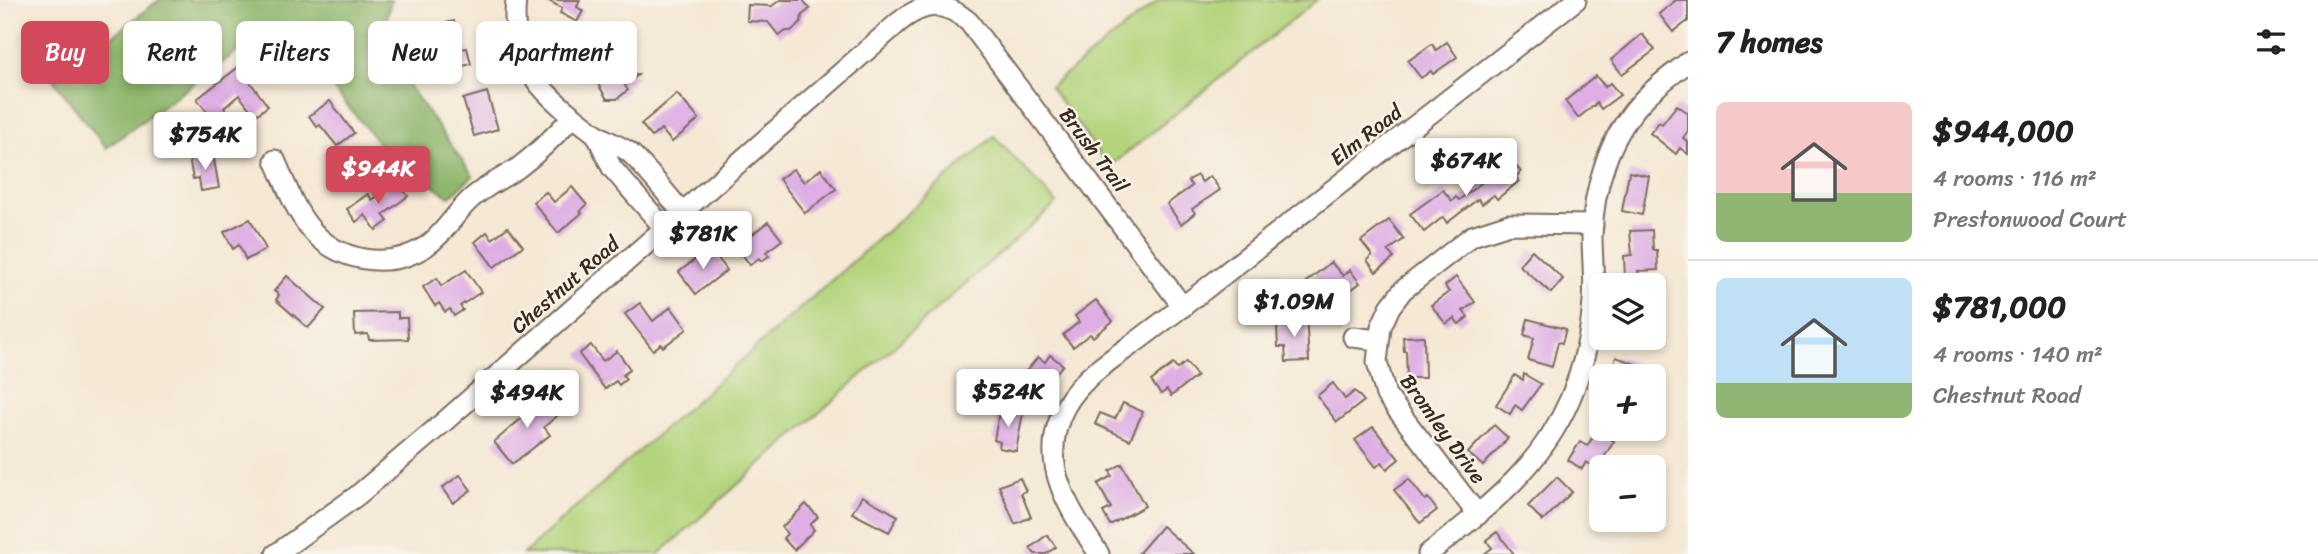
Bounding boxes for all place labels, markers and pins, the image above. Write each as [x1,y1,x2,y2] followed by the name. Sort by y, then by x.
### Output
[156,113,254,172] pin: $754K
[1417,138,1515,198] pin: $674K
[329,146,427,206] pin: $944K
[654,212,752,271] pin: $781K
[1237,280,1351,339] pin: $1.09M
[478,370,576,430] pin: $494K
[959,370,1057,429] pin: $524K

